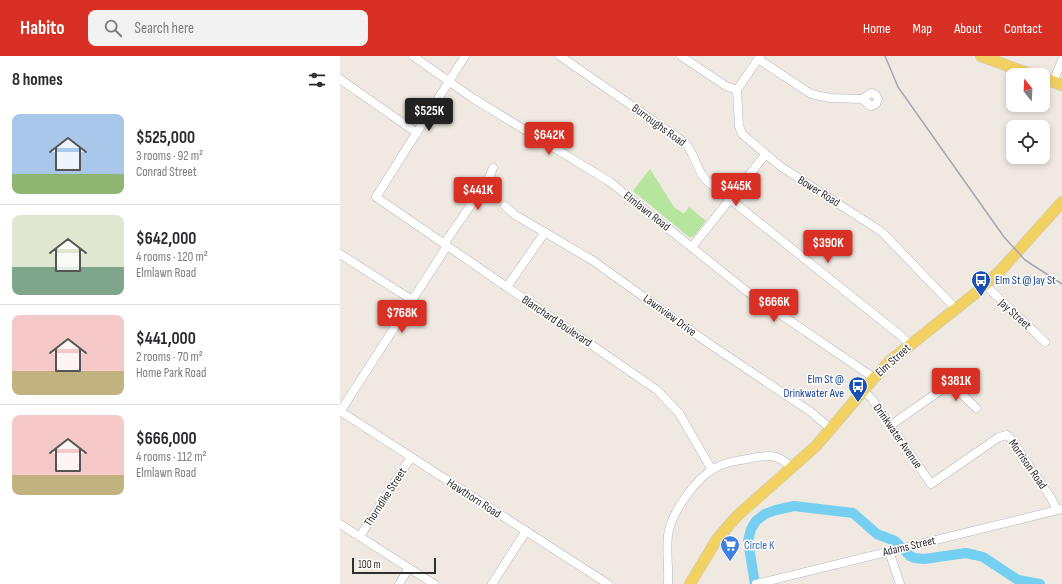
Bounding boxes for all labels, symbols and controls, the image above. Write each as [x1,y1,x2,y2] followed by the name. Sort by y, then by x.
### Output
[88,10,368,46] search box
[20,17,64,40] text: Habito
[102,17,124,39] icon: search
[134,19,194,38] text: Search here
[863,20,891,37] text: Home
[913,20,932,37] text: Map
[954,20,982,37] text: About
[1004,20,1042,37] text: Contact
[1006,68,1050,112] north arrow
[1006,68,1050,164] map controls
[306,69,328,91] icon: filters
[12,70,63,90] text: 8 homes
[401,98,457,132] pin: $525K
[629,101,689,150] street label: Burroughs Road
[414,103,444,119] text: $525K
[1006,120,1050,164] button: locate
[521,122,577,156] pin: $642K
[533,127,565,143] text: $642K
[136,128,195,148] text: $525,000
[44,130,92,178] icon: home
[136,148,203,164] text: 3 rooms · 92 m²
[136,164,197,180] text: Conrad Street
[708,173,764,207] pin: $445K
[795,173,843,210] street label: Bower Road
[450,177,506,211] pin: $441K
[721,178,751,194] text: $445K
[463,182,493,198] text: $441K
[620,188,673,234] street label: Elmlawn Road
[136,229,196,249] text: $642,000
[800,230,856,264] pin: $390K
[44,231,92,279] icon: home
[812,235,844,251] text: $390K
[136,249,208,265] text: 4 rooms · 120 m²
[136,265,196,281] text: Elmlawn Road
[970,269,992,297] bus stop icon: Elm St @ Jay St
[995,273,1056,288] place label: Elm St @ Jay St
[746,289,802,323] pin: $666K
[640,291,699,340] street label: Lawnview Drive
[519,292,595,350] street label: Blanchard Boulevard
[758,294,790,310] text: $666K
[994,295,1034,333] street label: Jay Street
[374,300,430,334] pin: $768K
[387,305,417,321] text: $768K
[136,329,196,349] text: $441,000
[44,331,92,379] icon: home
[873,340,914,380] street label: Elm Street
[136,349,203,365] text: 2 rooms · 70 m²
[136,365,206,381] text: Home Park Road
[928,368,984,402] pin: $381K
[783,372,844,401] place label: Elm St @ Drinkwater Ave
[941,373,971,389] text: $381K
[847,375,869,403] bus stop icon: Elm St @ Drinkwater Ave
[870,401,926,472] street label: Drinkwater Avenue
[136,429,197,449] text: $666,000
[44,431,92,479] icon: home
[1005,436,1050,492] street label: Morrison Road
[136,449,207,465] text: 4 rooms · 112 m²
[136,465,196,481] text: Elmlawn Road
[361,465,410,530] street label: Thorndike Street
[444,475,504,521] street label: Hawthorn Road
[880,533,937,560] street label: Adams Street
[719,534,741,562] supermarket icon: Circle K
[744,538,775,553] place label: Circle K
[352,556,436,575] scale bar
[358,558,380,571] text: 100 m

